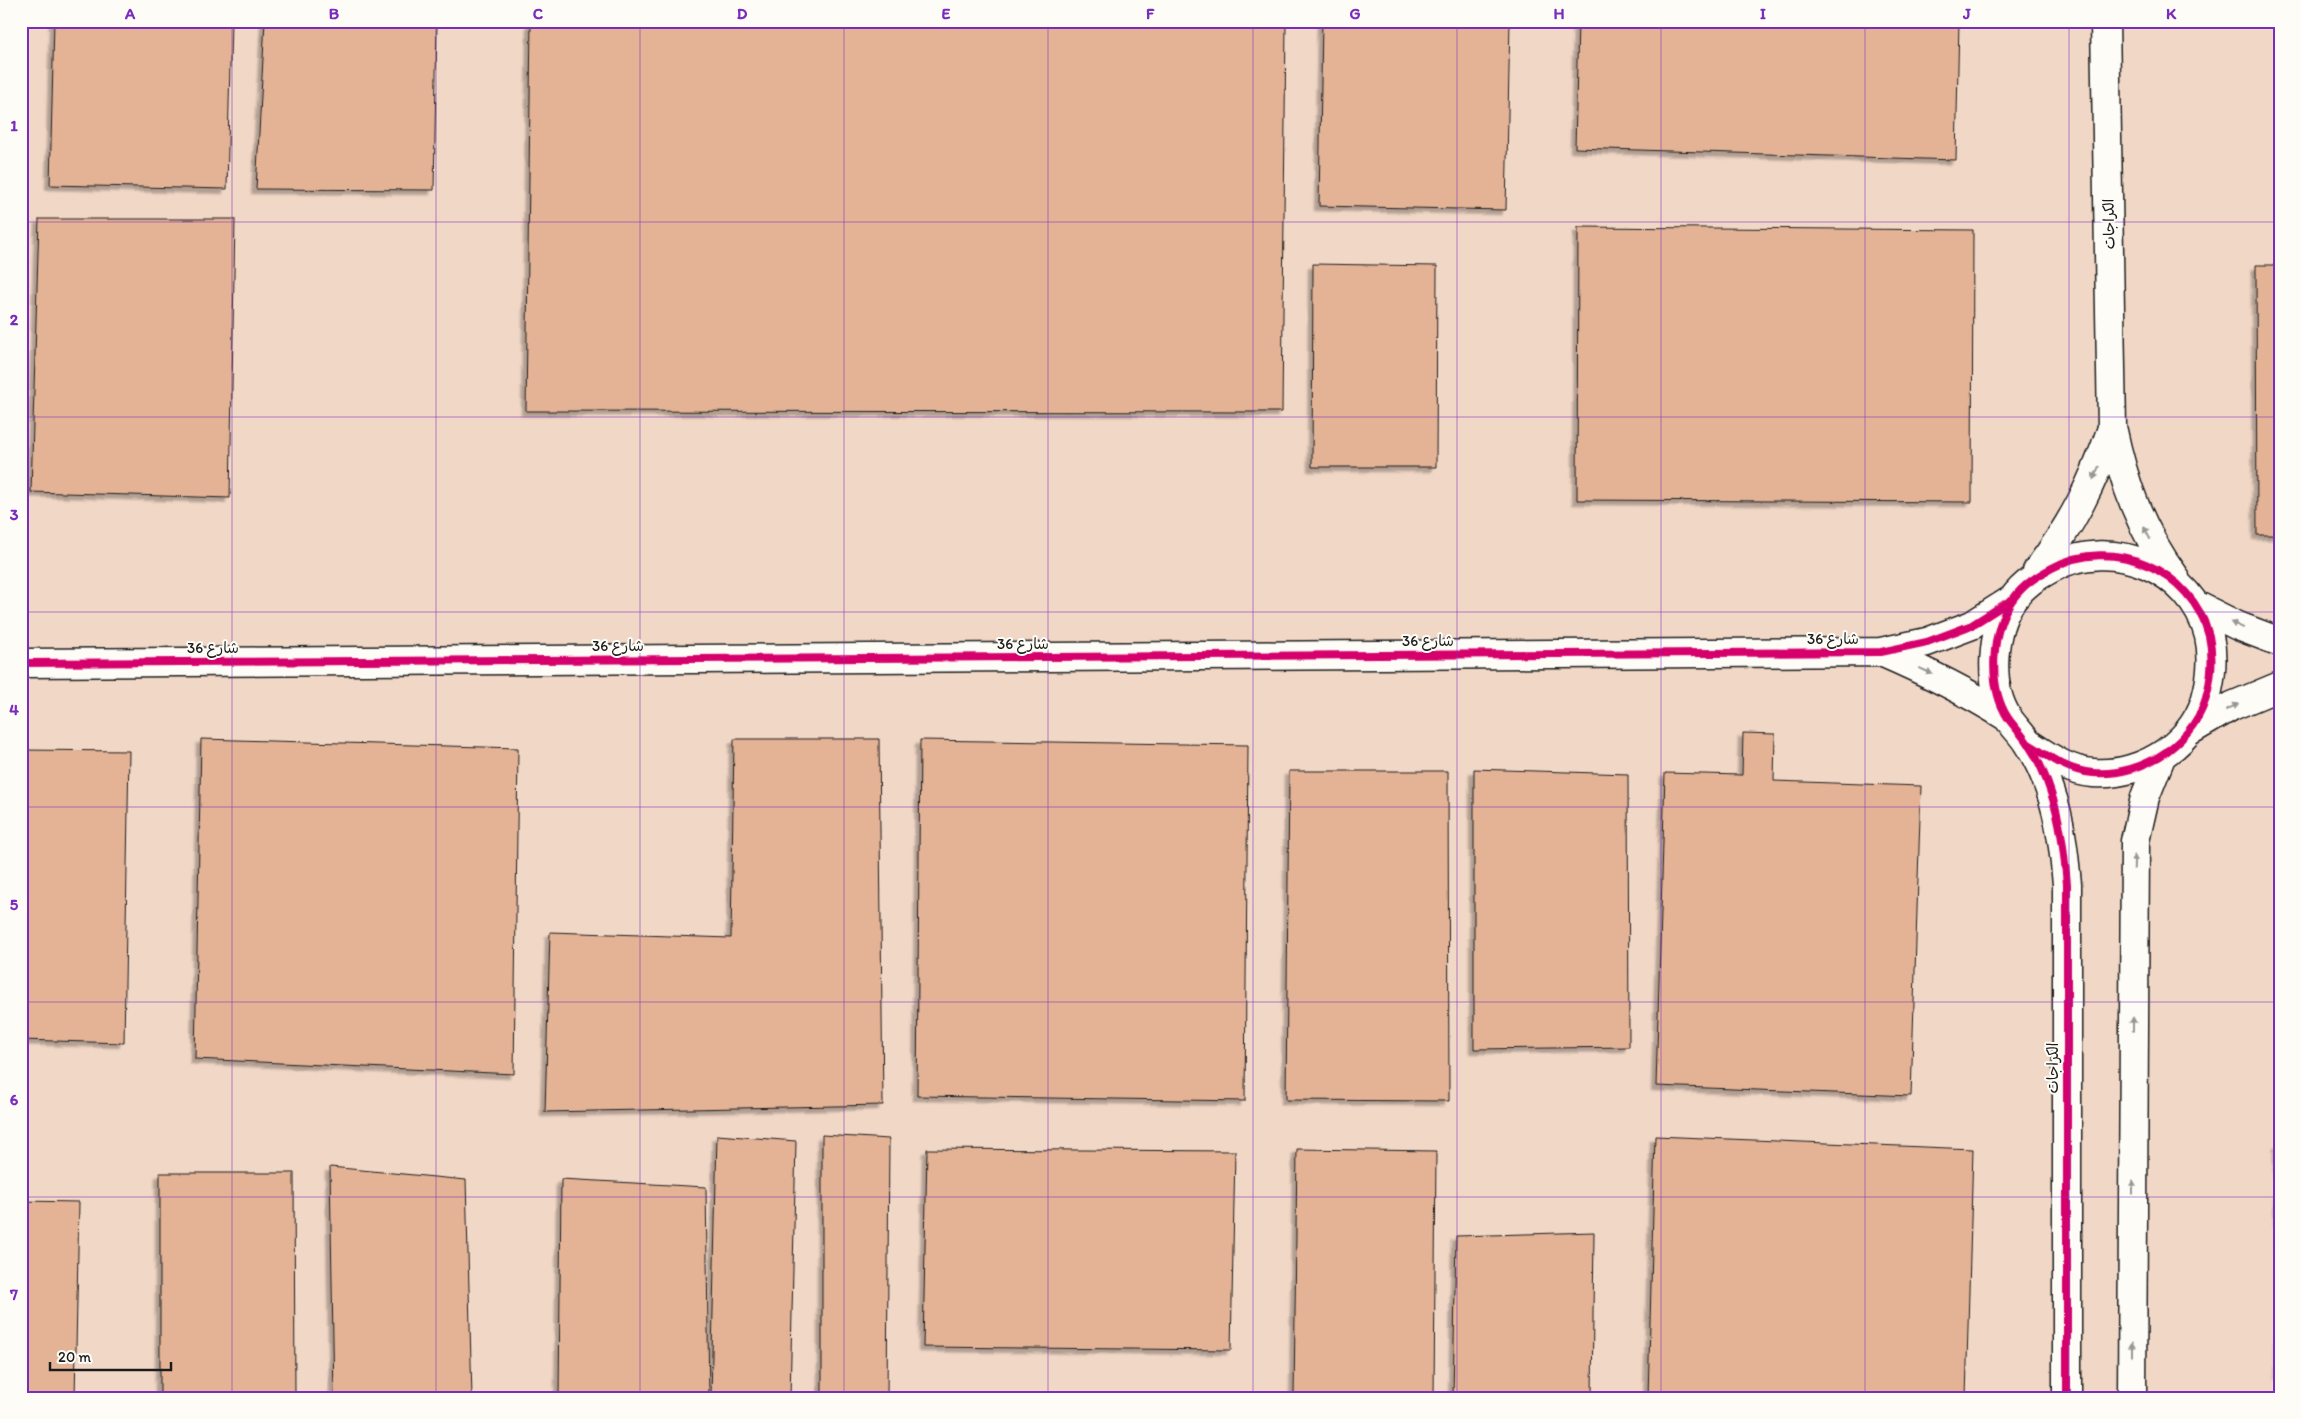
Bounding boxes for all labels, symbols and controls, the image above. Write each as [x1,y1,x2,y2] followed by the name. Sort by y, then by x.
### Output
[124,4,136,23] text: A
[329,4,340,23] text: B
[533,4,544,23] text: C
[737,4,748,23] text: D
[942,4,951,23] text: E
[1146,4,1155,23] text: F
[1349,4,1361,23] text: G
[1553,4,1565,23] text: H
[1760,4,1766,23] text: I
[1962,4,1971,23] text: J
[2166,4,2177,23] text: K
[10,116,18,135] text: 1
[2100,198,2118,250] street label: الكراجات
[10,310,19,329] text: 2
[2091,466,2099,480] one-way arrow
[10,505,19,524] text: 3
[2143,525,2151,540] one-way arrow
[2230,620,2244,628] one-way arrow
[1807,630,1859,649] street label: شارع 36
[1402,632,1454,651] street label: شارع 36
[997,635,1049,654] street label: شارع 36
[592,637,644,656] street label: شارع 36
[187,639,239,658] street label: شارع 36
[1919,668,1933,676] one-way arrow
[9,700,19,719] text: 4
[2225,703,2239,711] one-way arrow
[2131,853,2139,869] one-way arrow
[10,895,19,914] text: 5
[2129,1016,2137,1032] one-way arrow
[2044,1043,2062,1093] street label: الكراجات
[10,1090,19,1109] text: 6
[2129,1178,2137,1194] one-way arrow
[9,1285,18,1304] text: 7
[50,1339,171,1371] scale bar
[2128,1341,2136,1357] one-way arrow
[58,1348,92,1366] text: 20 m

